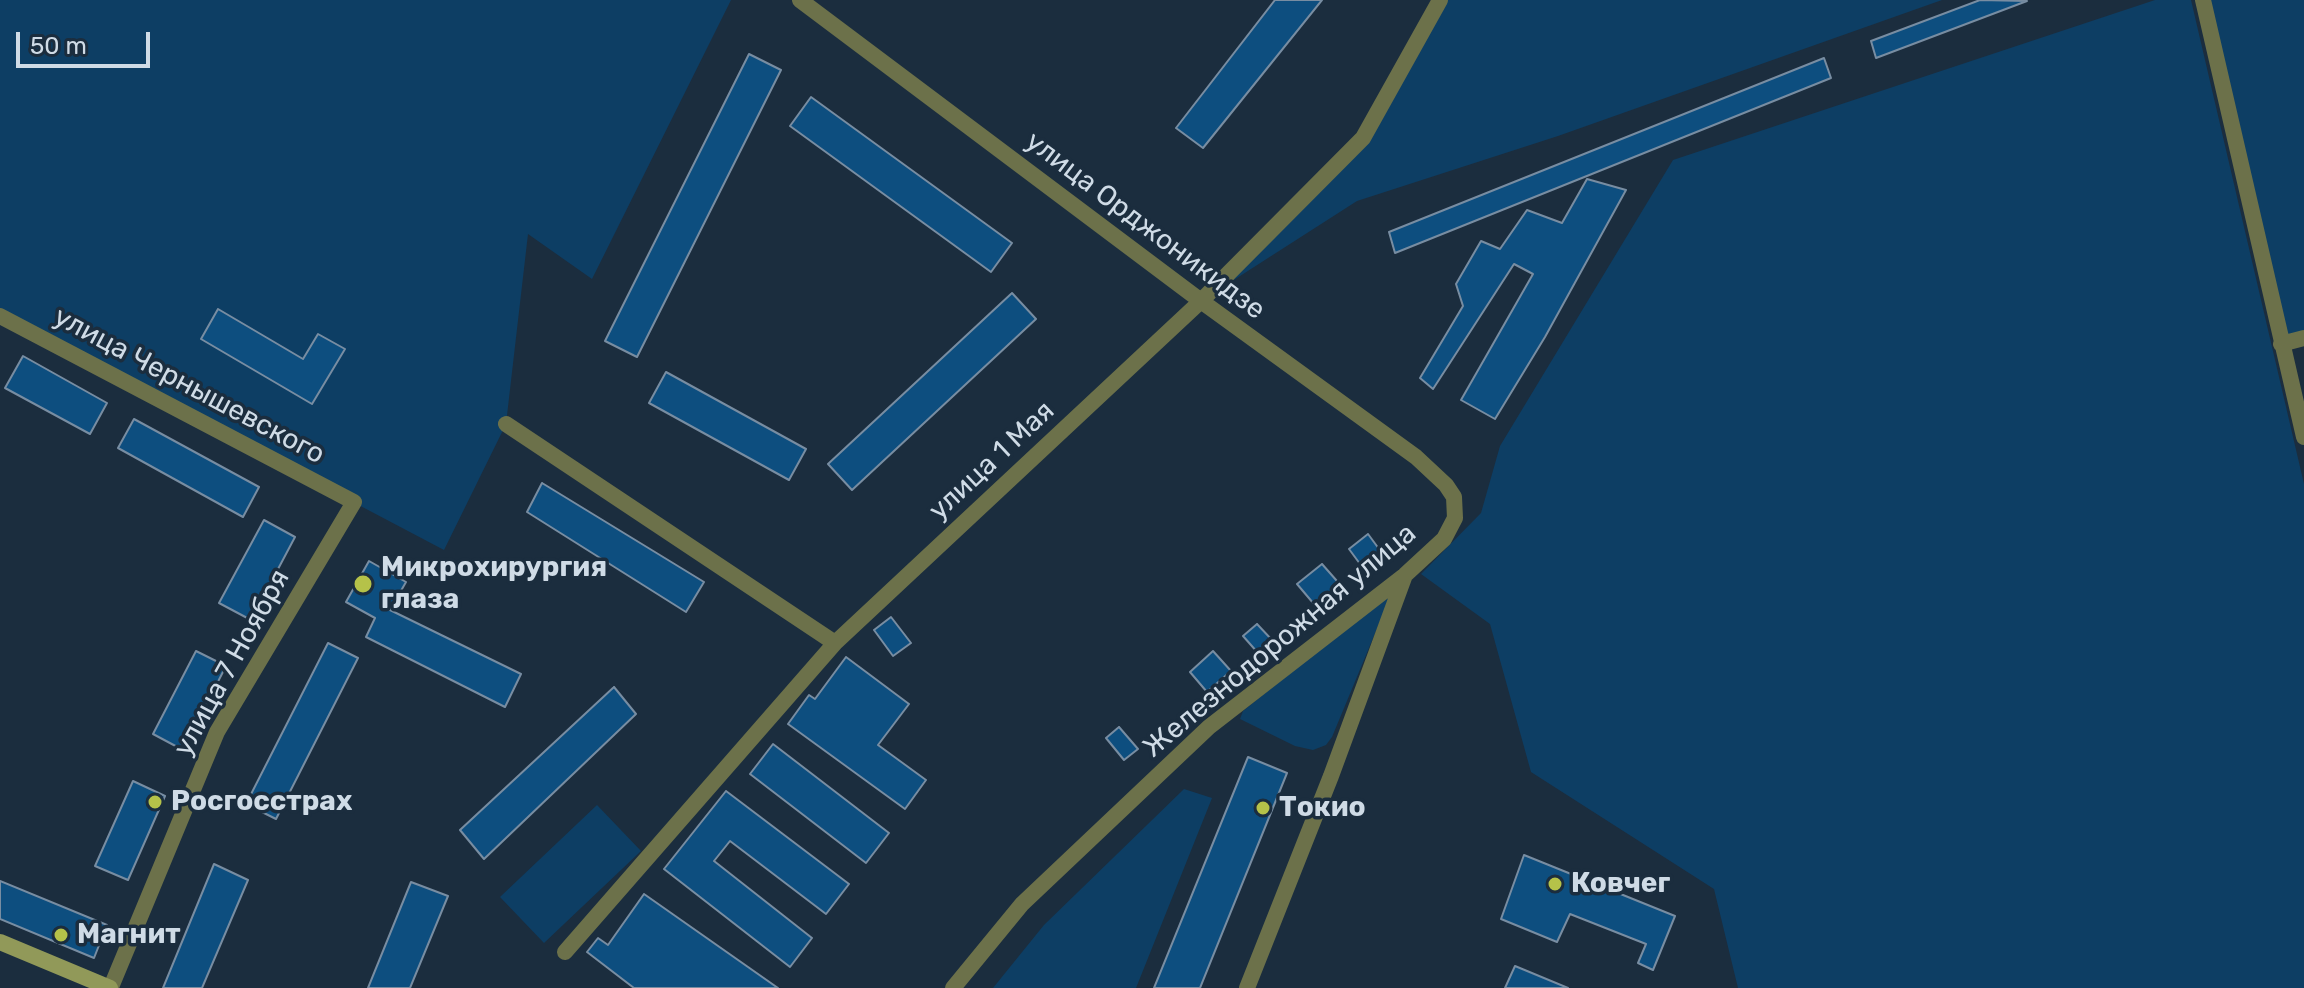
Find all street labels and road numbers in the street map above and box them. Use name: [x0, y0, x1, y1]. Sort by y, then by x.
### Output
street label: улица Орджоникидзе: [1019, 125, 1271, 327]
street label: улица Чернышевского: [48, 300, 330, 472]
street label: улица 1 Мая: [922, 394, 1062, 528]
street label: Железнодорожная улица: [1137, 517, 1423, 765]
street label: улица 7 Ноября: [167, 564, 297, 762]

